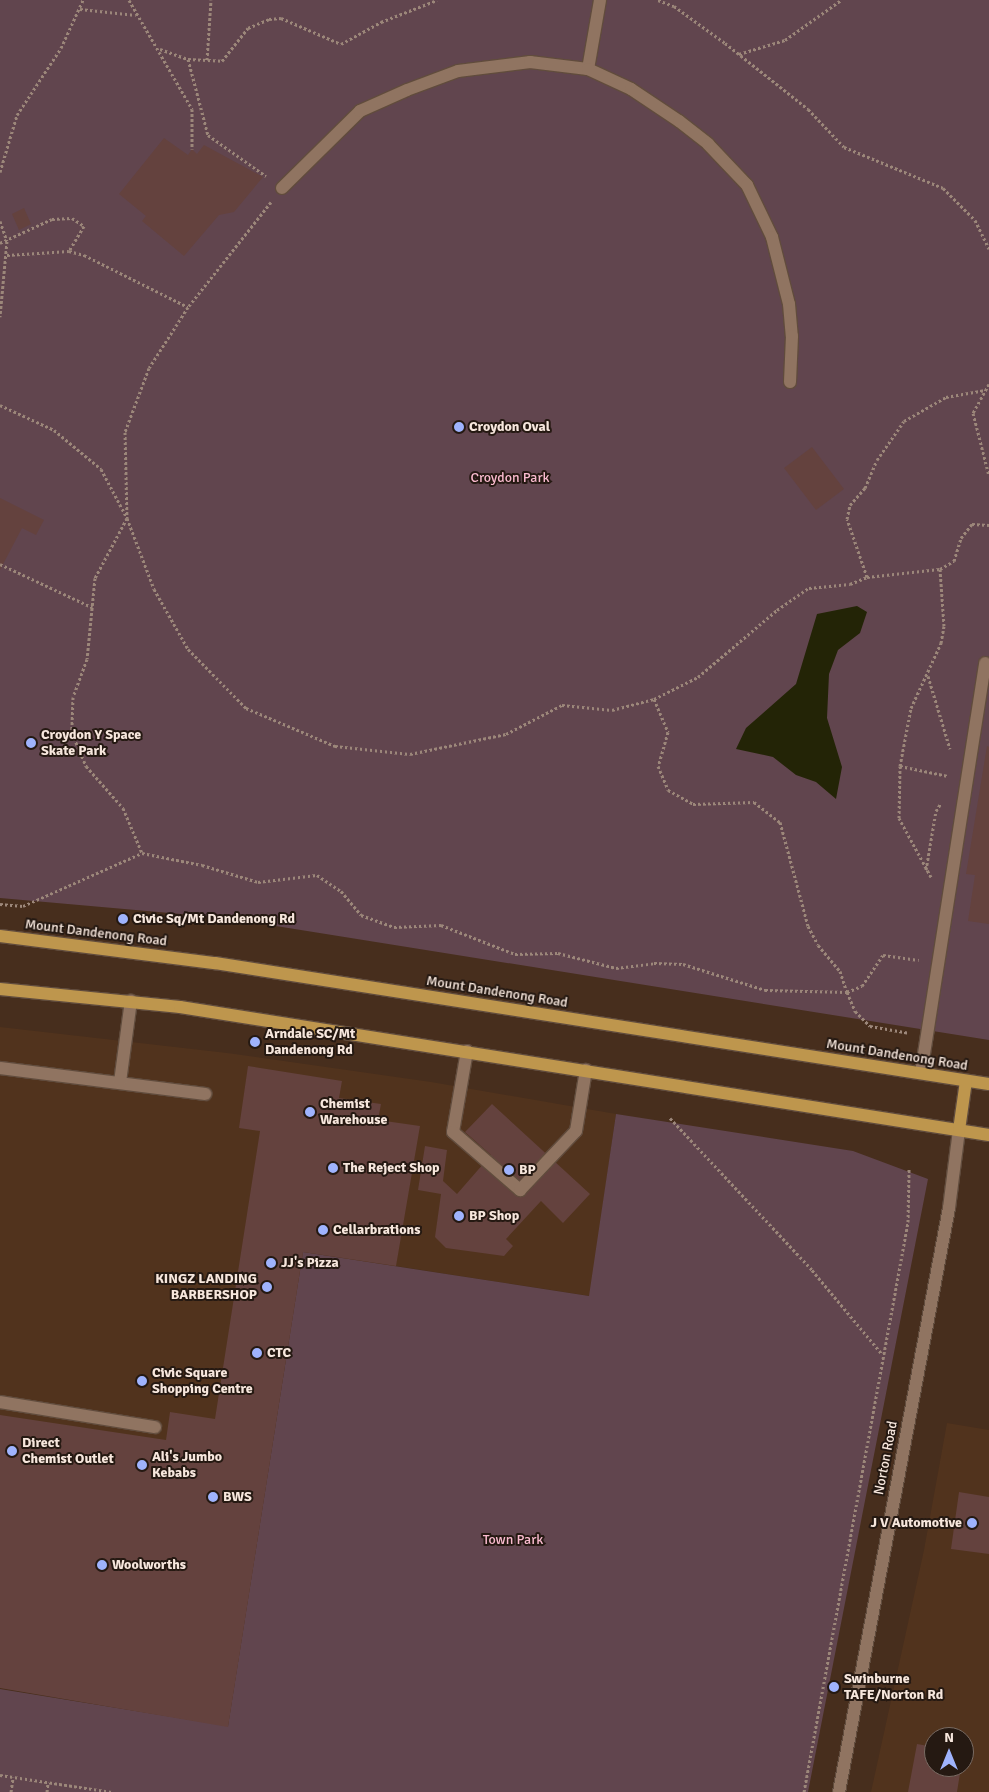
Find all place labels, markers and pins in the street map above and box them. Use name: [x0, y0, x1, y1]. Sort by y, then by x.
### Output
place label: Croydon Oval: [469, 419, 550, 435]
marker: Croydon Oval: [453, 421, 465, 433]
place label: Croydon Y Space Skate Park: [41, 727, 141, 760]
marker: Croydon Y Space Skate Park: [25, 737, 37, 749]
place label: Civic Sq/Mt Dandenong Rd: [133, 911, 295, 927]
marker: Civic Sq/Mt Dandenong Rd: [117, 913, 129, 925]
place label: Arndale SC/Mt Dandenong Rd: [265, 1026, 355, 1058]
marker: Arndale SC/Mt Dandenong Rd: [249, 1036, 261, 1048]
place label: Chemist Warehouse: [320, 1096, 387, 1128]
marker: Chemist Warehouse: [304, 1106, 316, 1118]
place label: The Reject Shop: [343, 1160, 440, 1176]
marker: The Reject Shop: [327, 1162, 339, 1174]
place label: BP: [519, 1162, 536, 1178]
marker: BP: [503, 1164, 515, 1176]
place label: BP Shop: [469, 1208, 519, 1224]
marker: BP Shop: [453, 1210, 465, 1222]
place label: Cellarbrations: [333, 1222, 420, 1238]
marker: Cellarbrations: [317, 1224, 329, 1236]
place label: JJ's Pizza: [281, 1255, 339, 1271]
marker: JJ's Pizza: [265, 1257, 277, 1269]
place label: KINGZ LANDING BARBERSHOP: [155, 1271, 257, 1304]
marker: KINGZ LANDING BARBERSHOP: [261, 1281, 273, 1293]
place label: CTC: [267, 1345, 291, 1361]
marker: CTC: [251, 1347, 263, 1359]
place label: Civic Square Shopping Centre: [152, 1365, 253, 1398]
marker: Civic Square Shopping Centre: [136, 1375, 148, 1387]
place label: Direct Chemist Outlet: [22, 1435, 114, 1468]
marker: Direct Chemist Outlet: [6, 1445, 18, 1457]
place label: Ali's Jumbo Kebabs: [152, 1449, 222, 1481]
marker: Ali's Jumbo Kebabs: [136, 1459, 148, 1471]
place label: BWS: [223, 1489, 252, 1505]
marker: BWS: [207, 1491, 219, 1503]
place label: J V Automotive: [870, 1515, 962, 1531]
marker: J V Automotive: [966, 1517, 978, 1529]
place label: Woolworths: [112, 1557, 186, 1573]
marker: Woolworths: [96, 1559, 108, 1571]
place label: Swinburne TAFE/Norton Rd: [844, 1671, 943, 1704]
marker: Swinburne TAFE/Norton Rd: [828, 1681, 840, 1693]

